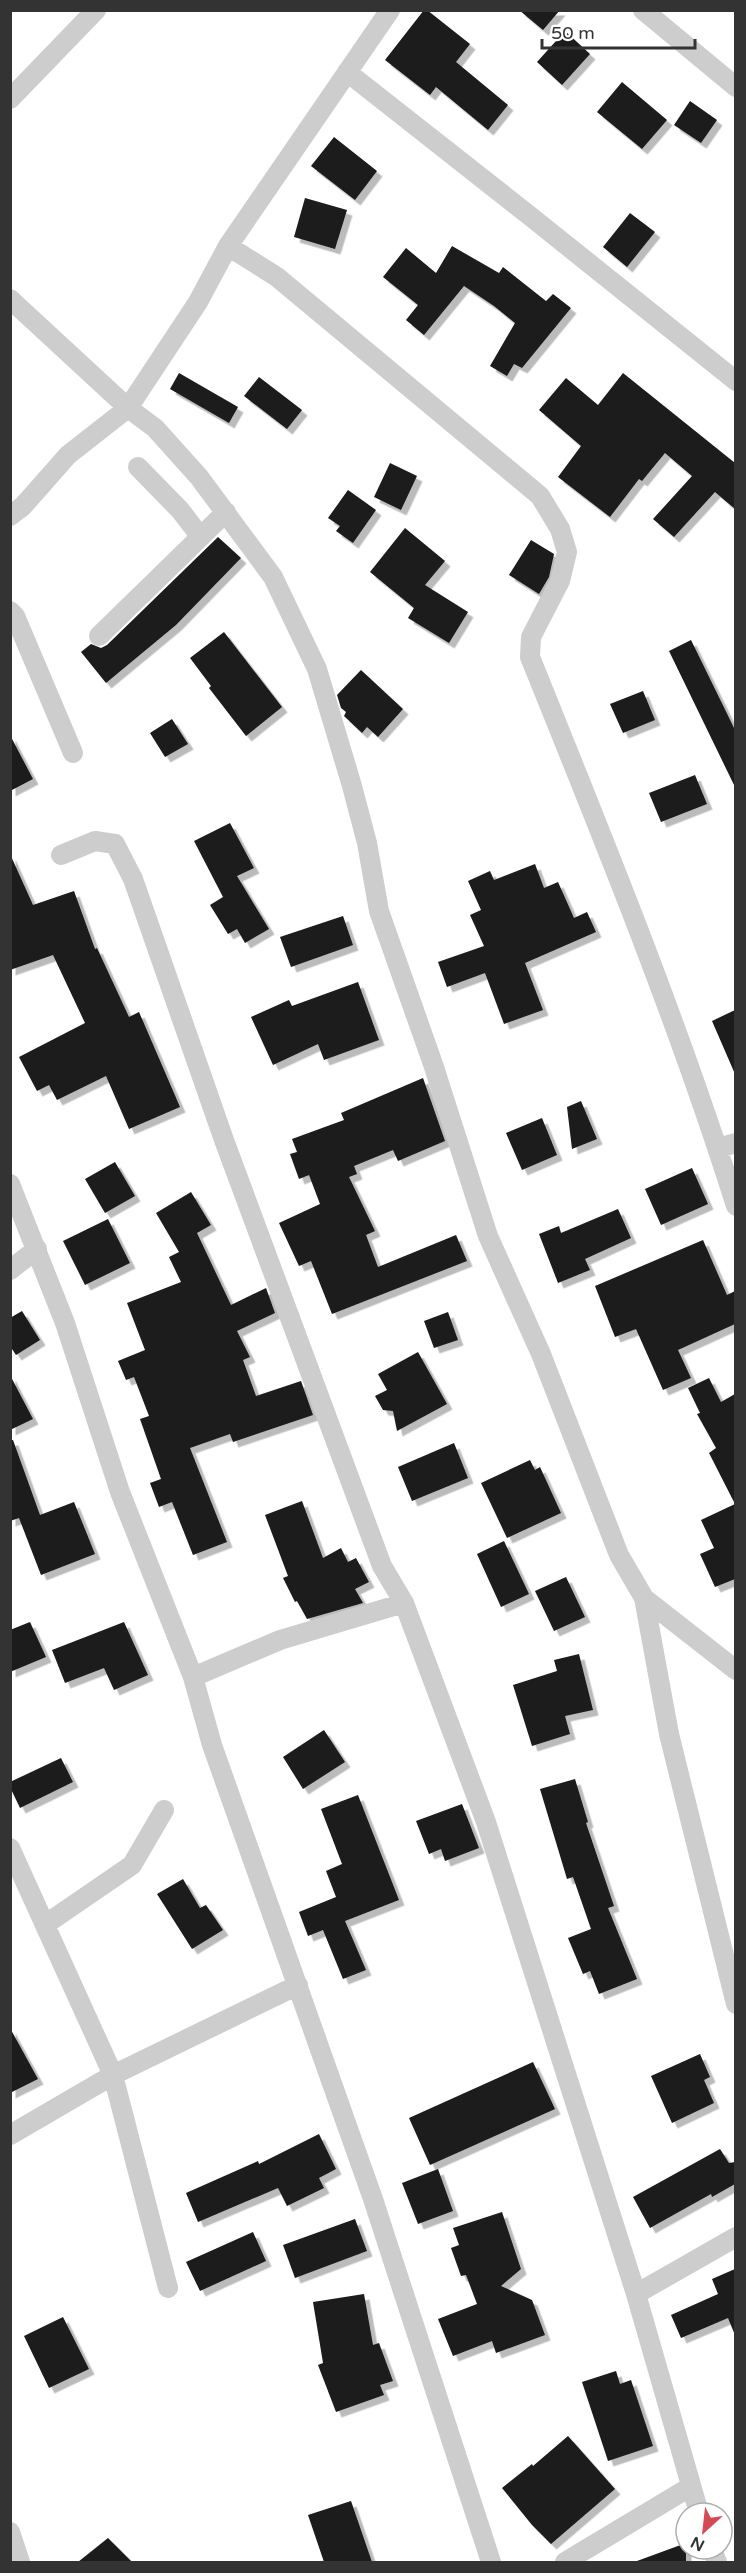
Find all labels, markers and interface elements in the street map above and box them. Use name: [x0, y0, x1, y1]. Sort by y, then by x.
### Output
scale bar: [542, 12, 695, 50]
text: 50 m: [551, 22, 595, 44]
north arrow: [674, 2501, 734, 2561]
text: N: [687, 2532, 708, 2555]

